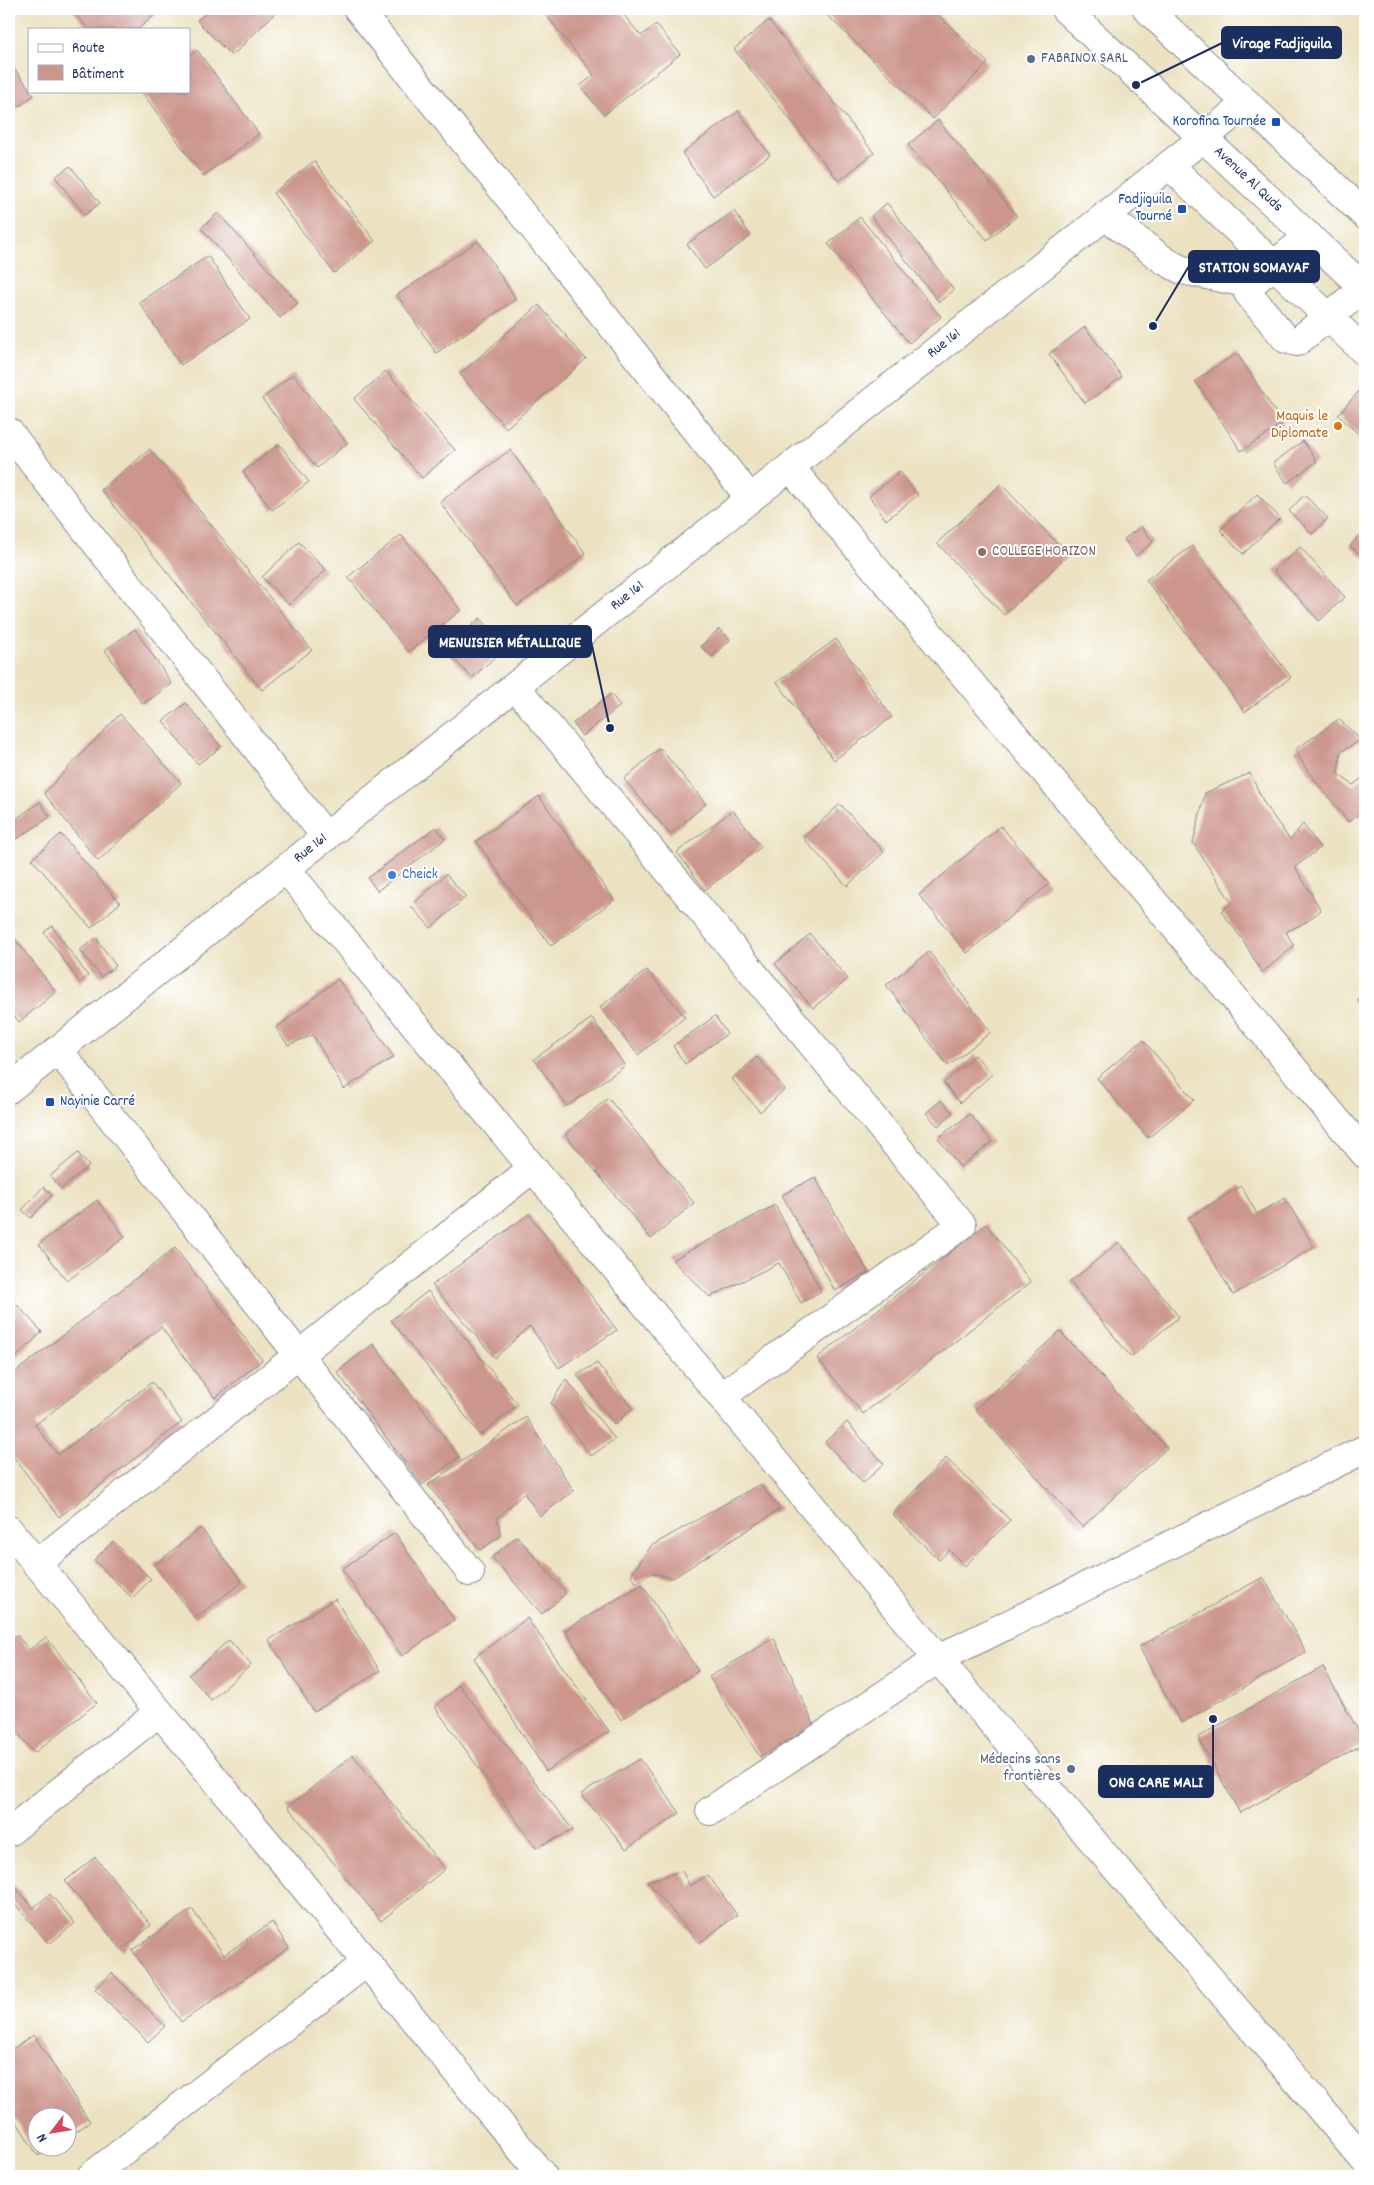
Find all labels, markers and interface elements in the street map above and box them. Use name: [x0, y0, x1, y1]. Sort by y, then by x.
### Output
callout: Virage Fadjiguila: [1222, 27, 1341, 58]
legend: [28, 28, 190, 92]
text: Virage Fadjiguila: [1232, 33, 1333, 56]
text: Route: [72, 38, 105, 60]
place label: FABRINOX SARL: [1041, 48, 1128, 70]
marker: FABRINOX SARL: [1025, 53, 1037, 65]
text: Bâtiment: [72, 64, 125, 86]
place label: Korofina Tournée: [1172, 111, 1266, 133]
marker: Korofina Tournée: [1270, 116, 1282, 128]
street label: Avenue Al Quds: [1208, 141, 1288, 218]
place label: Fadjiguila Tourné: [1118, 189, 1173, 228]
marker: Fadjiguila Tourné: [1176, 203, 1188, 215]
callout: STATION SOMAYAF: [1189, 251, 1319, 282]
text: STATION SOMAYAF: [1199, 257, 1310, 280]
street label: Rue 161: [923, 324, 966, 364]
place label: Maquis le Diplomate: [1271, 406, 1328, 445]
marker: Maquis le Diplomate: [1332, 420, 1344, 432]
place label: COLLEGE HORIZON: [992, 541, 1096, 563]
marker: COLLEGE HORIZON: [976, 546, 988, 558]
street label: Rue 161: [606, 576, 649, 617]
callout: MENUISIER MÉTALLIQUE: [429, 626, 591, 657]
text: MENUISIER MÉTALLIQUE: [439, 632, 582, 655]
street label: Rue 161: [289, 828, 333, 869]
place label: Cheick: [402, 864, 438, 886]
marker: Cheick: [386, 869, 398, 881]
place label: Nayinie Carré: [60, 1091, 135, 1113]
marker: Nayinie Carré: [44, 1096, 56, 1108]
place label: Médecins sans frontières: [980, 1749, 1061, 1788]
marker: Médecins sans frontières: [1065, 1763, 1077, 1775]
callout: ONG CARE MALI: [1099, 1766, 1213, 1797]
text: ONG CARE MALI: [1109, 1772, 1204, 1795]
north arrow: [28, 2108, 78, 2158]
text: N: [32, 2129, 53, 2146]

